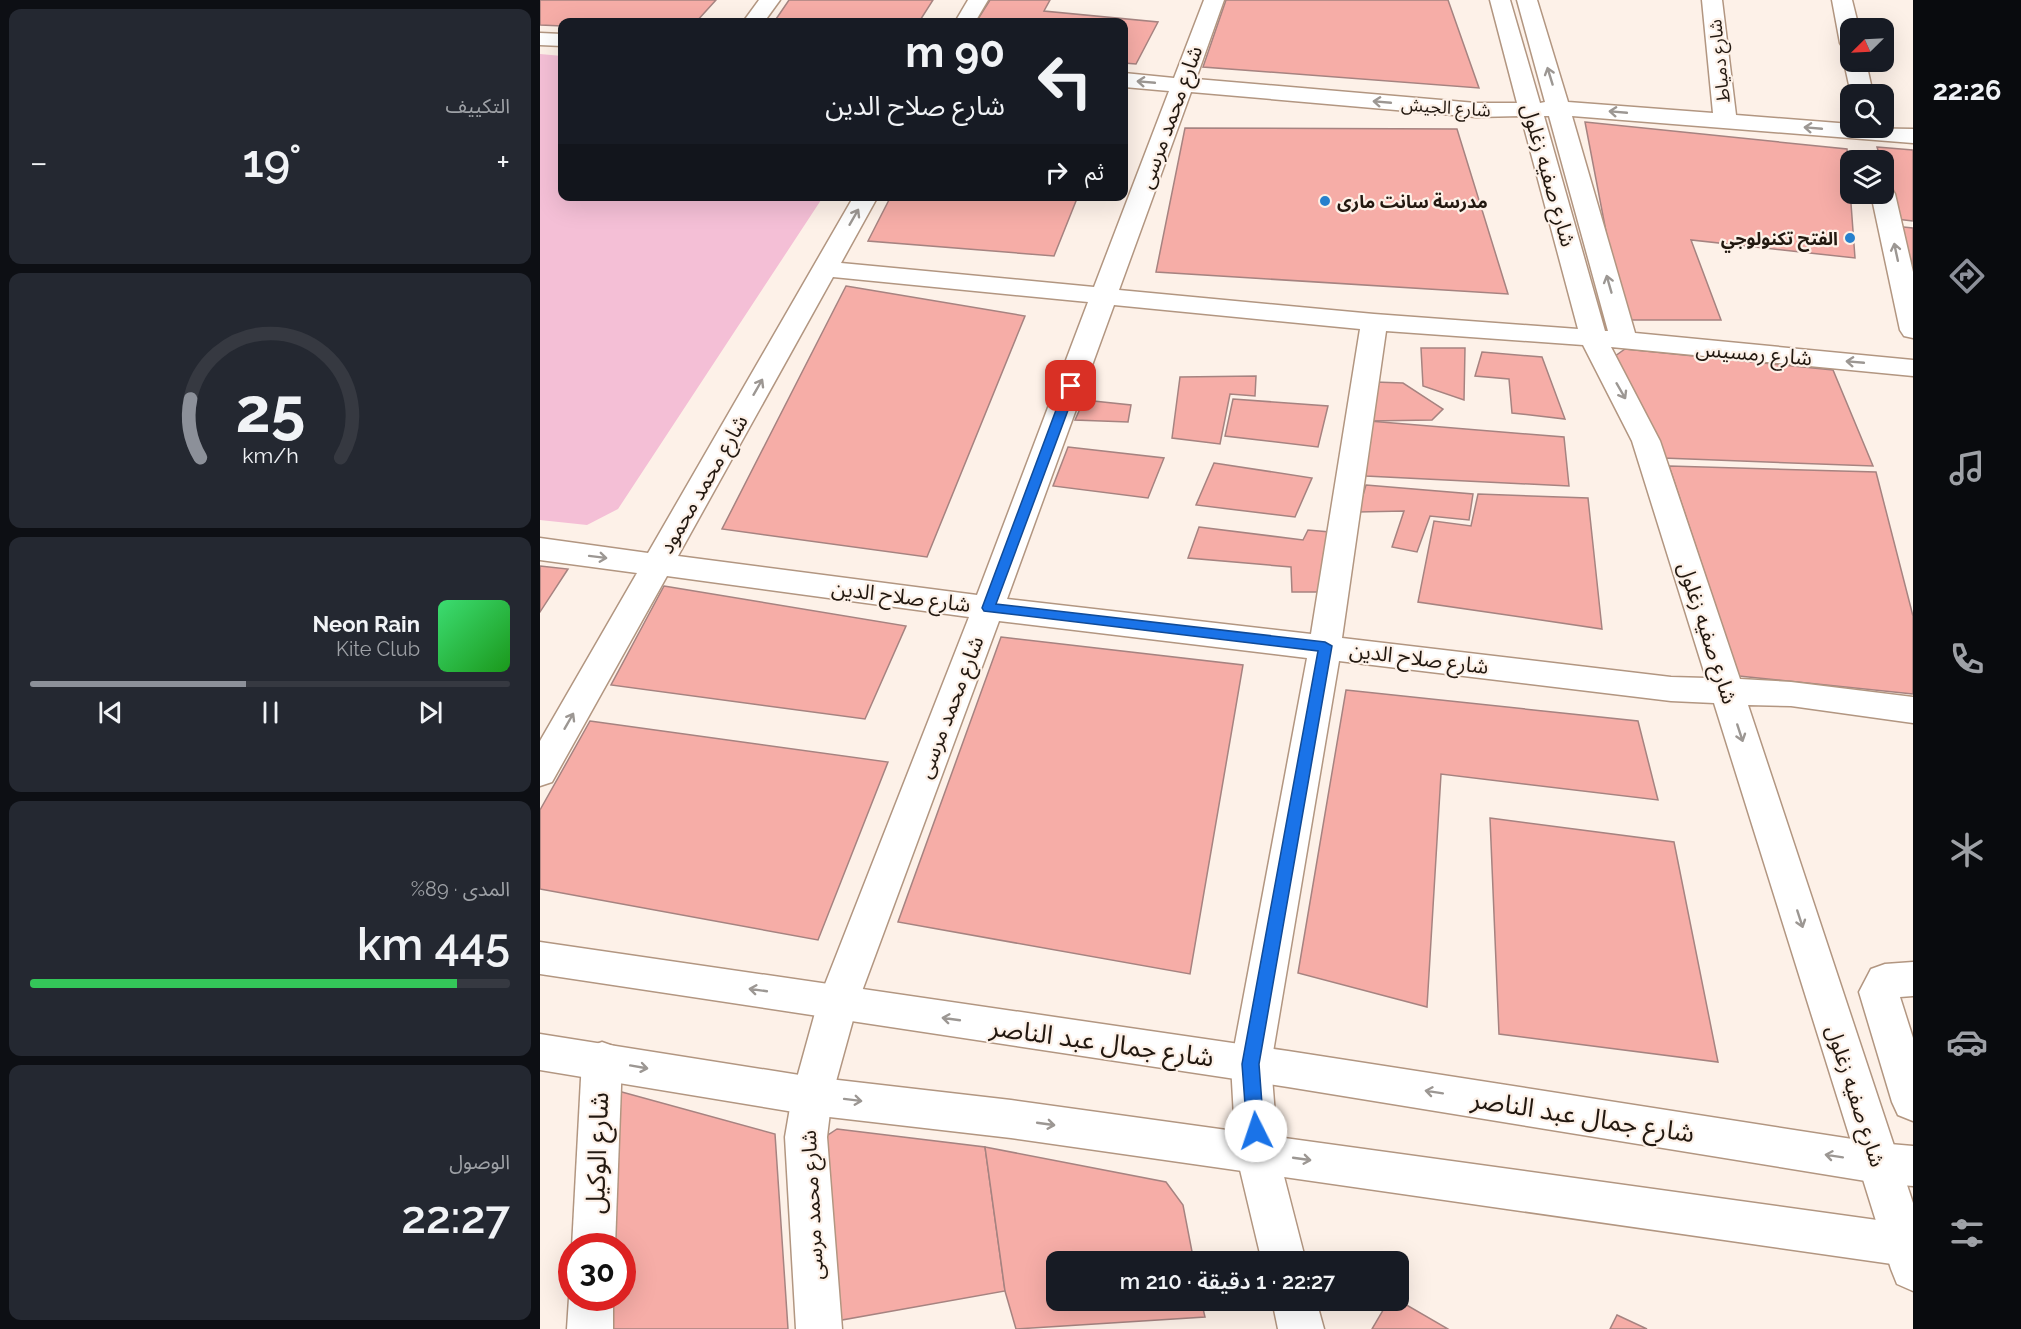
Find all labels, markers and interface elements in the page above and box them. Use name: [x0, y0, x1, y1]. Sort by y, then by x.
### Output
street label: شارع دمياط: [1704, 18, 1738, 104]
north arrow: [1840, 18, 1894, 72]
map controls: [1840, 18, 1894, 204]
text: 90 m: [905, 28, 1005, 77]
icon: left: [1026, 42, 1104, 120]
street label: شارع محمد مرسى: [1133, 42, 1210, 193]
one-way arrow: [1544, 67, 1555, 86]
text: 22:26: [1933, 75, 2001, 106]
one-way arrow: [1136, 76, 1156, 87]
button: search: [1840, 84, 1894, 138]
text: شارع صلاح الدين: [825, 90, 1005, 121]
street label: شارع الجيش: [1400, 93, 1491, 125]
text: التكييف: [446, 94, 510, 118]
one-way arrow: [1373, 96, 1392, 107]
street label: شارع صفيه زغلول: [1514, 101, 1581, 250]
one-way arrow: [1609, 106, 1629, 117]
one-way arrow: [1803, 122, 1823, 133]
text: 19°: [243, 135, 301, 188]
text: −: [30, 143, 48, 182]
text: +: [496, 143, 510, 182]
button: layers: [1840, 150, 1894, 204]
icon: right: [1040, 156, 1073, 189]
text: ثم: [1085, 159, 1104, 185]
place label: مدرسة سانت مارى: [1337, 191, 1488, 213]
marker: مدرسة سانت مارى: [1318, 194, 1332, 208]
one-way arrow: [849, 209, 861, 226]
place label: الفتح تكنولوجي: [1721, 228, 1838, 253]
marker: الفتح تكنولوجي: [1843, 231, 1857, 245]
one-way arrow: [1890, 243, 1901, 263]
icon: directions: [1946, 255, 1988, 297]
one-way arrow: [1602, 275, 1614, 294]
street label: شارع رمسيس: [1695, 335, 1813, 374]
one-way arrow: [1845, 356, 1865, 367]
pin: [1045, 360, 1096, 411]
icon: arrive: [1054, 369, 1087, 402]
text: 25: [235, 373, 305, 447]
one-way arrow: [752, 379, 764, 396]
one-way arrow: [1616, 382, 1628, 399]
street label: شارع محمد محمود: [653, 410, 755, 559]
text: km/h: [242, 443, 298, 468]
icon: music: [1946, 447, 1988, 489]
one-way arrow: [588, 551, 607, 562]
street label: شارع صفيه زغلول: [1670, 559, 1743, 708]
street label: شارع صلاح الدين: [830, 575, 972, 620]
text: Neon Rain: [312, 611, 420, 637]
street label: شارع محمد مرسى: [911, 633, 991, 783]
text: Kite Club: [336, 637, 420, 661]
street label: شارع صلاح الدين: [1348, 637, 1490, 682]
icon: phone: [1946, 638, 1988, 680]
icon: previous: [94, 696, 127, 729]
icon: pause: [254, 696, 287, 729]
icon: next: [414, 696, 447, 729]
one-way arrow: [563, 713, 575, 730]
one-way arrow: [1735, 723, 1746, 742]
icon: climate: [1946, 829, 1988, 871]
text: المدى · 89%: [411, 877, 510, 901]
one-way arrow: [1795, 909, 1806, 928]
text: 445 km: [357, 918, 510, 971]
one-way arrow: [749, 985, 768, 996]
street label: شارع جمال عبد الناصر: [987, 1011, 1216, 1077]
one-way arrow: [941, 1014, 961, 1025]
icon: car: [1946, 1021, 1988, 1063]
street label: شارع صفيه زغلول: [1818, 1022, 1891, 1171]
one-way arrow: [629, 1061, 649, 1072]
street label: شارع جمال عبد الناصر: [1468, 1083, 1697, 1152]
one-way arrow: [1425, 1087, 1445, 1098]
street label: شارع الوكيل: [580, 1092, 618, 1215]
one-way arrow: [842, 1095, 862, 1106]
position arrow: [1224, 1099, 1288, 1163]
one-way arrow: [1036, 1118, 1056, 1129]
street label: شارع محمد مرسى: [796, 1129, 831, 1281]
text: الوصول: [449, 1150, 510, 1174]
one-way arrow: [1825, 1151, 1845, 1162]
one-way arrow: [1291, 1154, 1311, 1165]
text: 22:27: [401, 1191, 510, 1244]
icon: filters: [1946, 1212, 1988, 1254]
speed limit sign: 30: [558, 1233, 636, 1311]
text: 22:27 · 1 دقيقة · 210 m: [1120, 1268, 1335, 1294]

